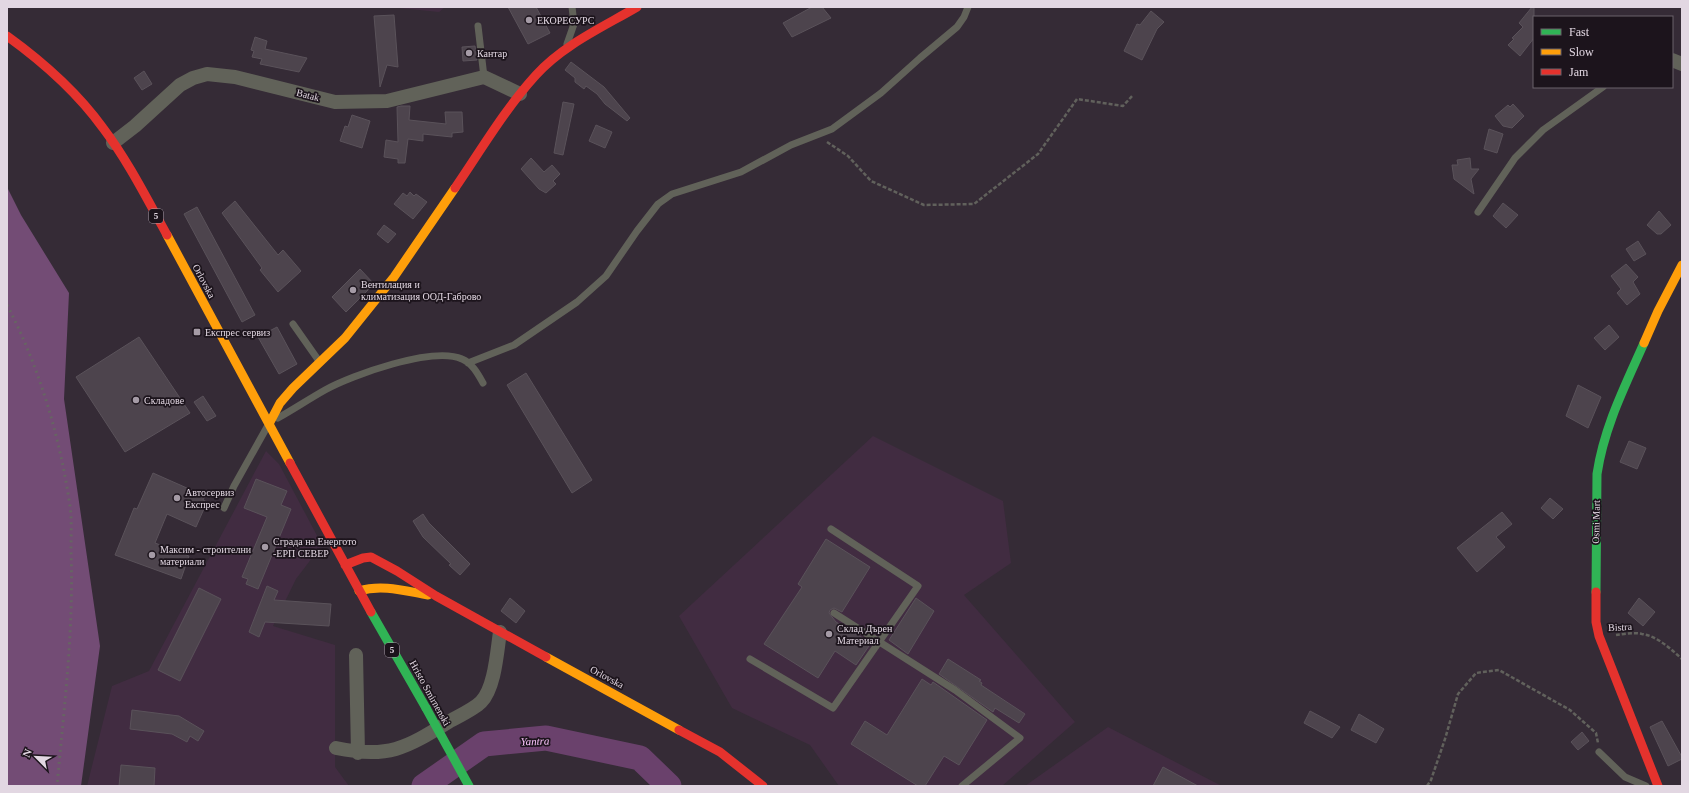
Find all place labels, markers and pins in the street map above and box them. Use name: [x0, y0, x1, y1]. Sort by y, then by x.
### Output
marker: ЕКОРЕСУРС: [524, 15, 534, 25]
place label: ЕКОРЕСУРС: [537, 15, 595, 26]
marker: Кантар: [464, 48, 474, 58]
place label: Кантар: [477, 48, 507, 59]
place label: Вентилация и климатизация ООД-Габрово: [361, 279, 481, 302]
marker: Вентилация и климатизация ООД-Габрово: [348, 285, 358, 295]
marker: Експрес сервиз: [192, 327, 202, 337]
place label: Експрес сервиз: [205, 327, 270, 338]
marker: Складове: [131, 395, 141, 405]
place label: Складове: [144, 395, 185, 406]
place label: Автосервиз Експрес: [185, 487, 234, 510]
marker: Автосервиз Експрес: [172, 493, 182, 503]
place label: Сграда на Енергото -ЕРП СЕВЕР: [273, 536, 356, 559]
marker: Сграда на Енергото -ЕРП СЕВЕР: [260, 542, 270, 552]
place label: Максим - строителни материали: [160, 544, 252, 567]
marker: Максим - строителни материали: [147, 550, 157, 560]
place label: Склад Дърен Материал: [837, 623, 893, 646]
marker: Склад Дърен Материал: [824, 629, 834, 639]

